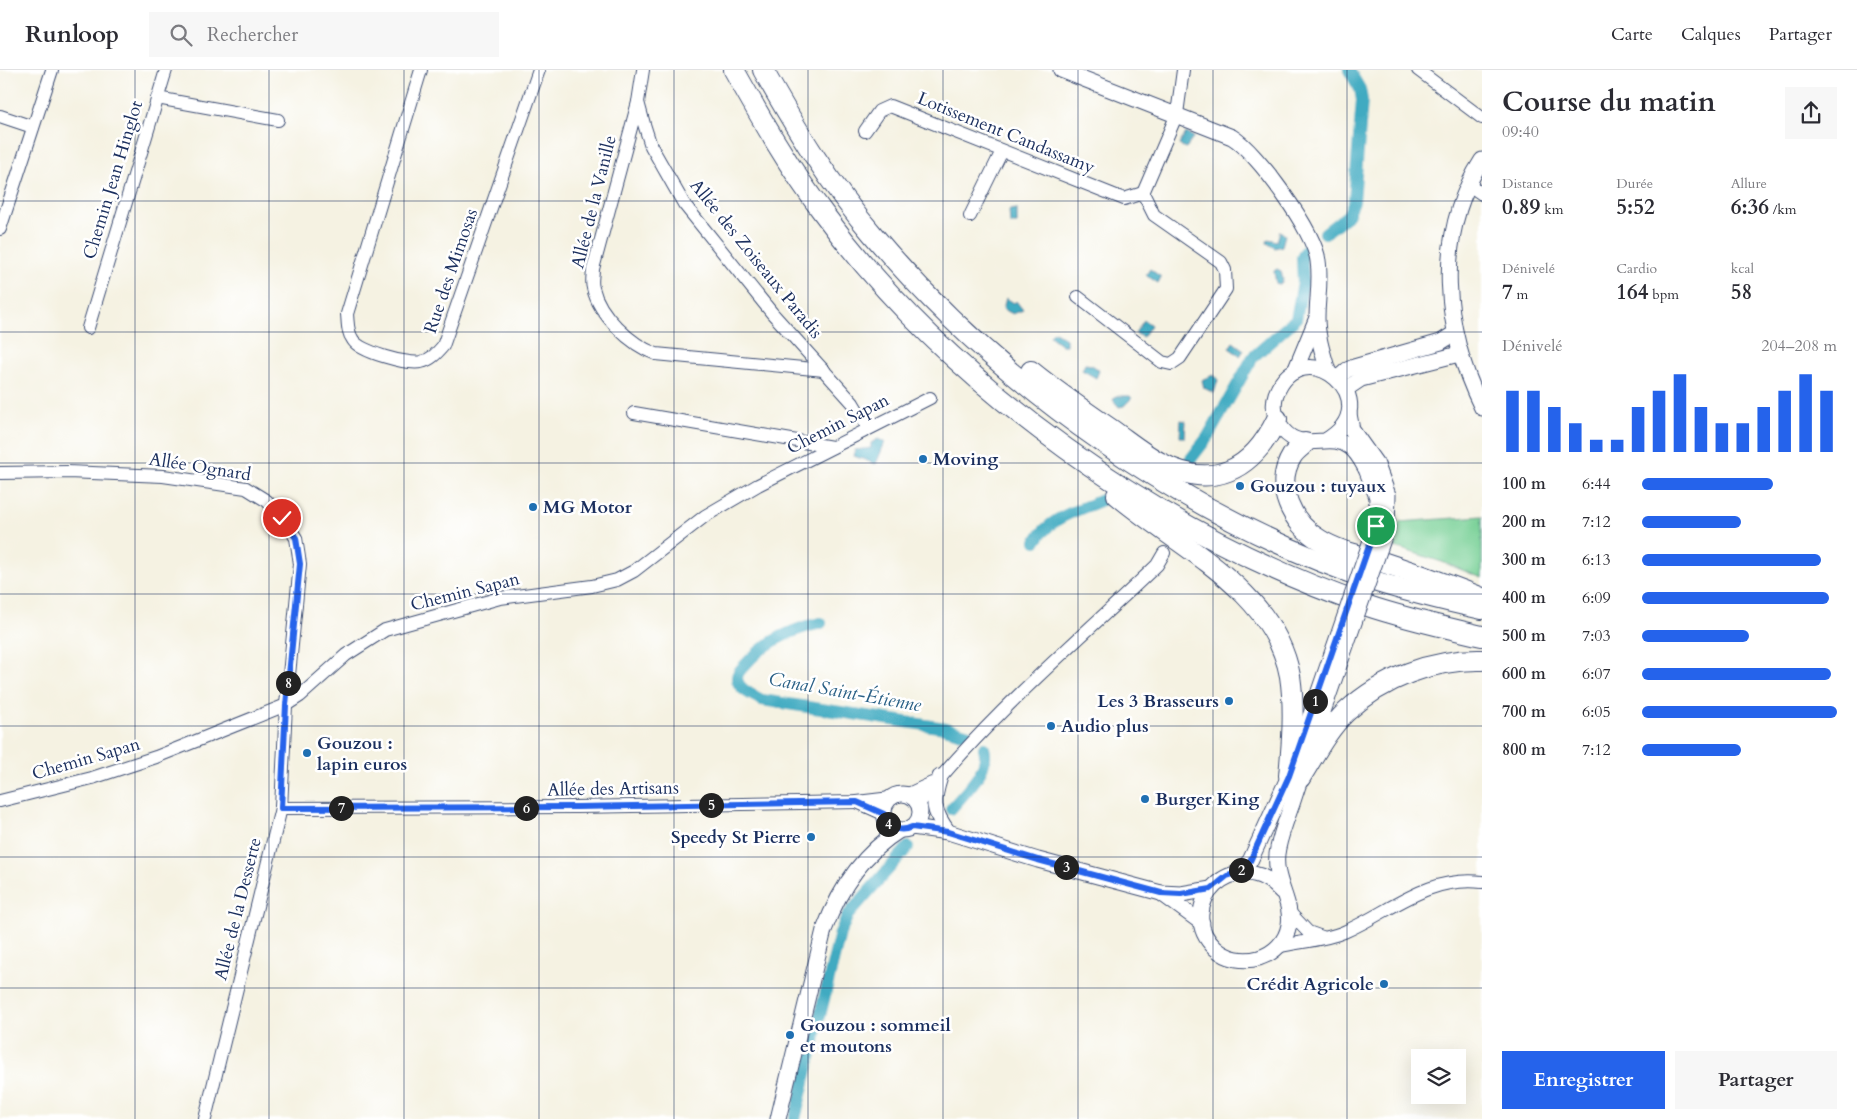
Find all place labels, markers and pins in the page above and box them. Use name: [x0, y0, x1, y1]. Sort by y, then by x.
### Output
place label: Moving: [933, 447, 999, 472]
marker: Moving: [917, 453, 929, 465]
place label: Gouzou : tuyaux: [1250, 474, 1387, 499]
marker: Gouzou : tuyaux: [1234, 480, 1246, 492]
place label: MG Motor: [543, 495, 633, 520]
pin: [261, 497, 303, 539]
marker: MG Motor: [527, 501, 539, 513]
pin: [1355, 505, 1397, 547]
pin: 8: [276, 670, 300, 696]
pin: 1: [1302, 688, 1328, 714]
place label: Les 3 Brasseurs: [1097, 689, 1219, 714]
marker: Les 3 Brasseurs: [1223, 695, 1235, 707]
place label: Audio plus: [1061, 714, 1149, 739]
marker: Audio plus: [1045, 720, 1057, 732]
place label: Gouzou : lapin euros: [317, 731, 407, 777]
marker: Gouzou : lapin euros: [301, 747, 313, 759]
place label: Burger King: [1155, 787, 1259, 812]
pin: 5: [698, 792, 724, 818]
marker: Burger King: [1139, 793, 1151, 805]
pin: 7: [328, 796, 354, 820]
pin: 6: [514, 796, 538, 820]
pin: 4: [876, 812, 900, 836]
place label: Speedy St Pierre: [671, 825, 801, 850]
marker: Speedy St Pierre: [805, 831, 817, 843]
pin: 3: [1054, 854, 1078, 880]
pin: 2: [1228, 858, 1254, 882]
place label: Crédit Agricole: [1247, 972, 1374, 997]
marker: Crédit Agricole: [1378, 978, 1390, 990]
place label: Gouzou : sommeil et moutons: [800, 1013, 951, 1059]
marker: Gouzou : sommeil et moutons: [784, 1029, 796, 1041]

